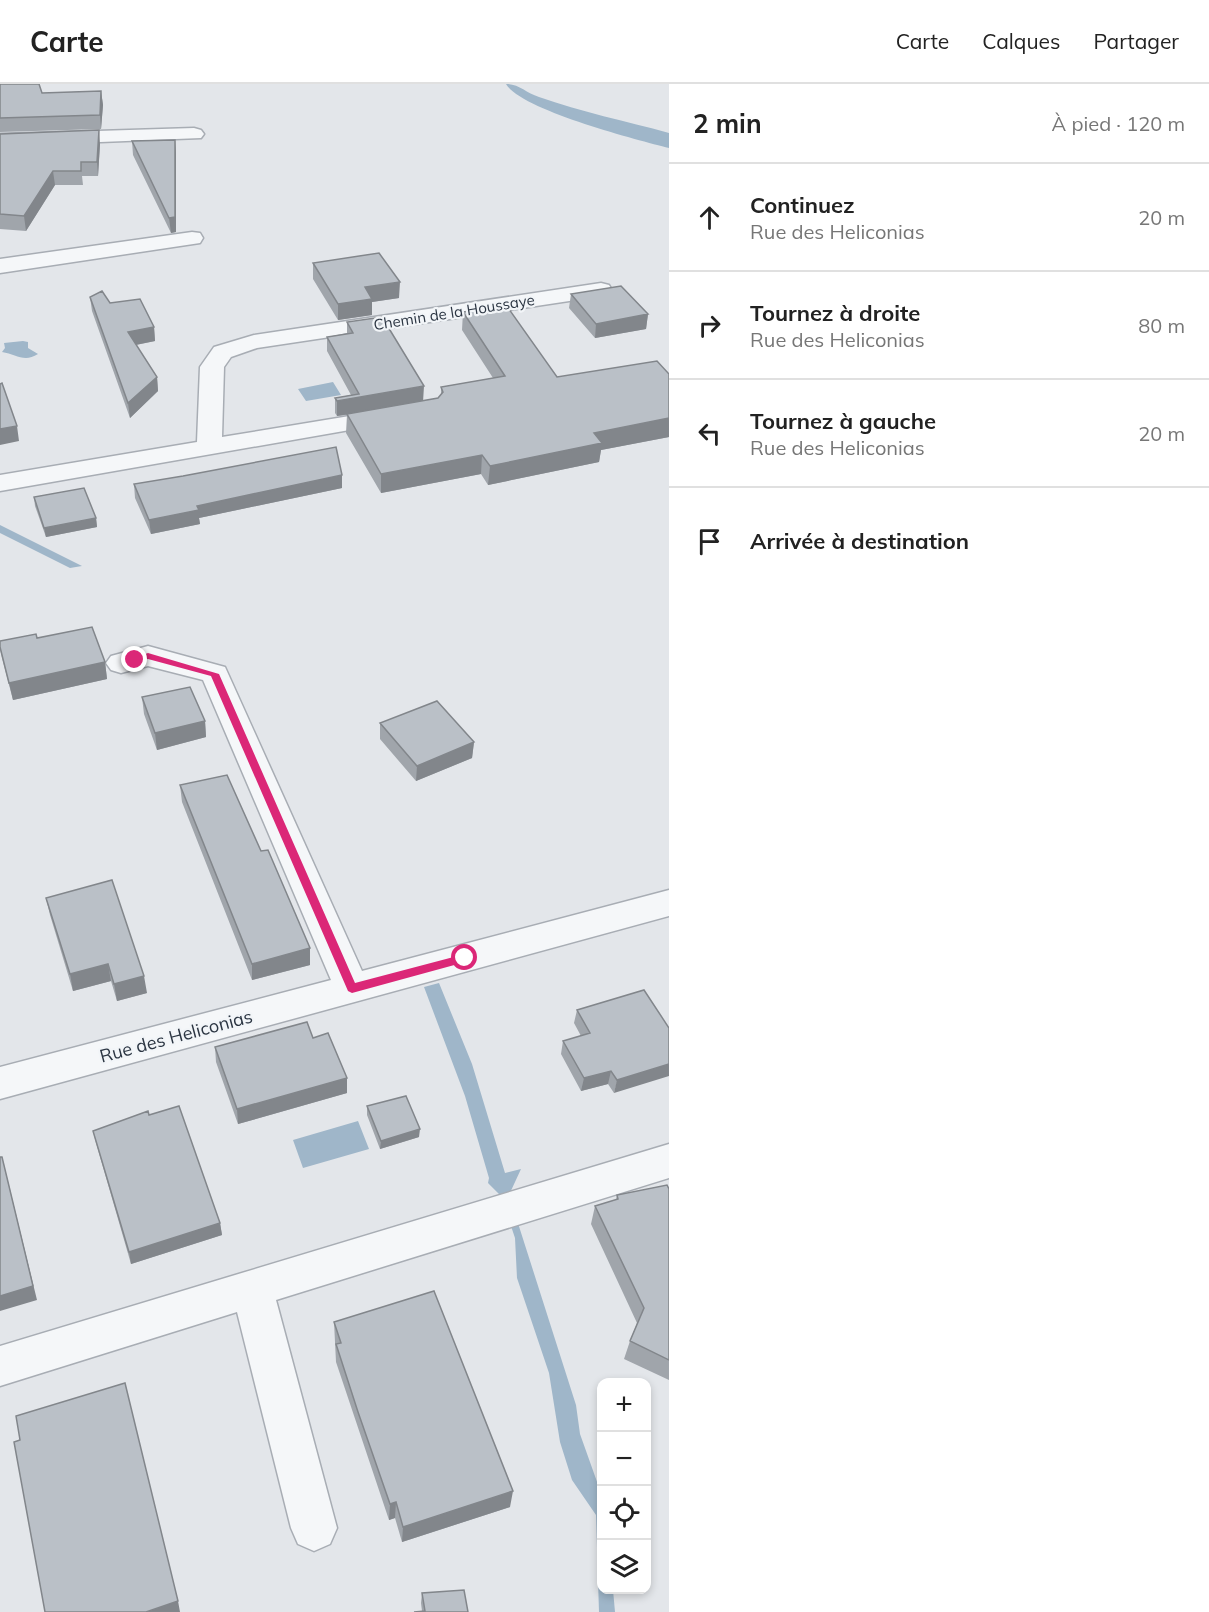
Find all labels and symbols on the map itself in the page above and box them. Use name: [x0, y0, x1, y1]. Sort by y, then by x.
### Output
street label: Chemin de la Houssaye: [372, 290, 536, 334]
route end: [121, 646, 147, 672]
route start: [451, 944, 477, 970]
street label: Rue des Heliconias: [97, 1005, 255, 1067]

